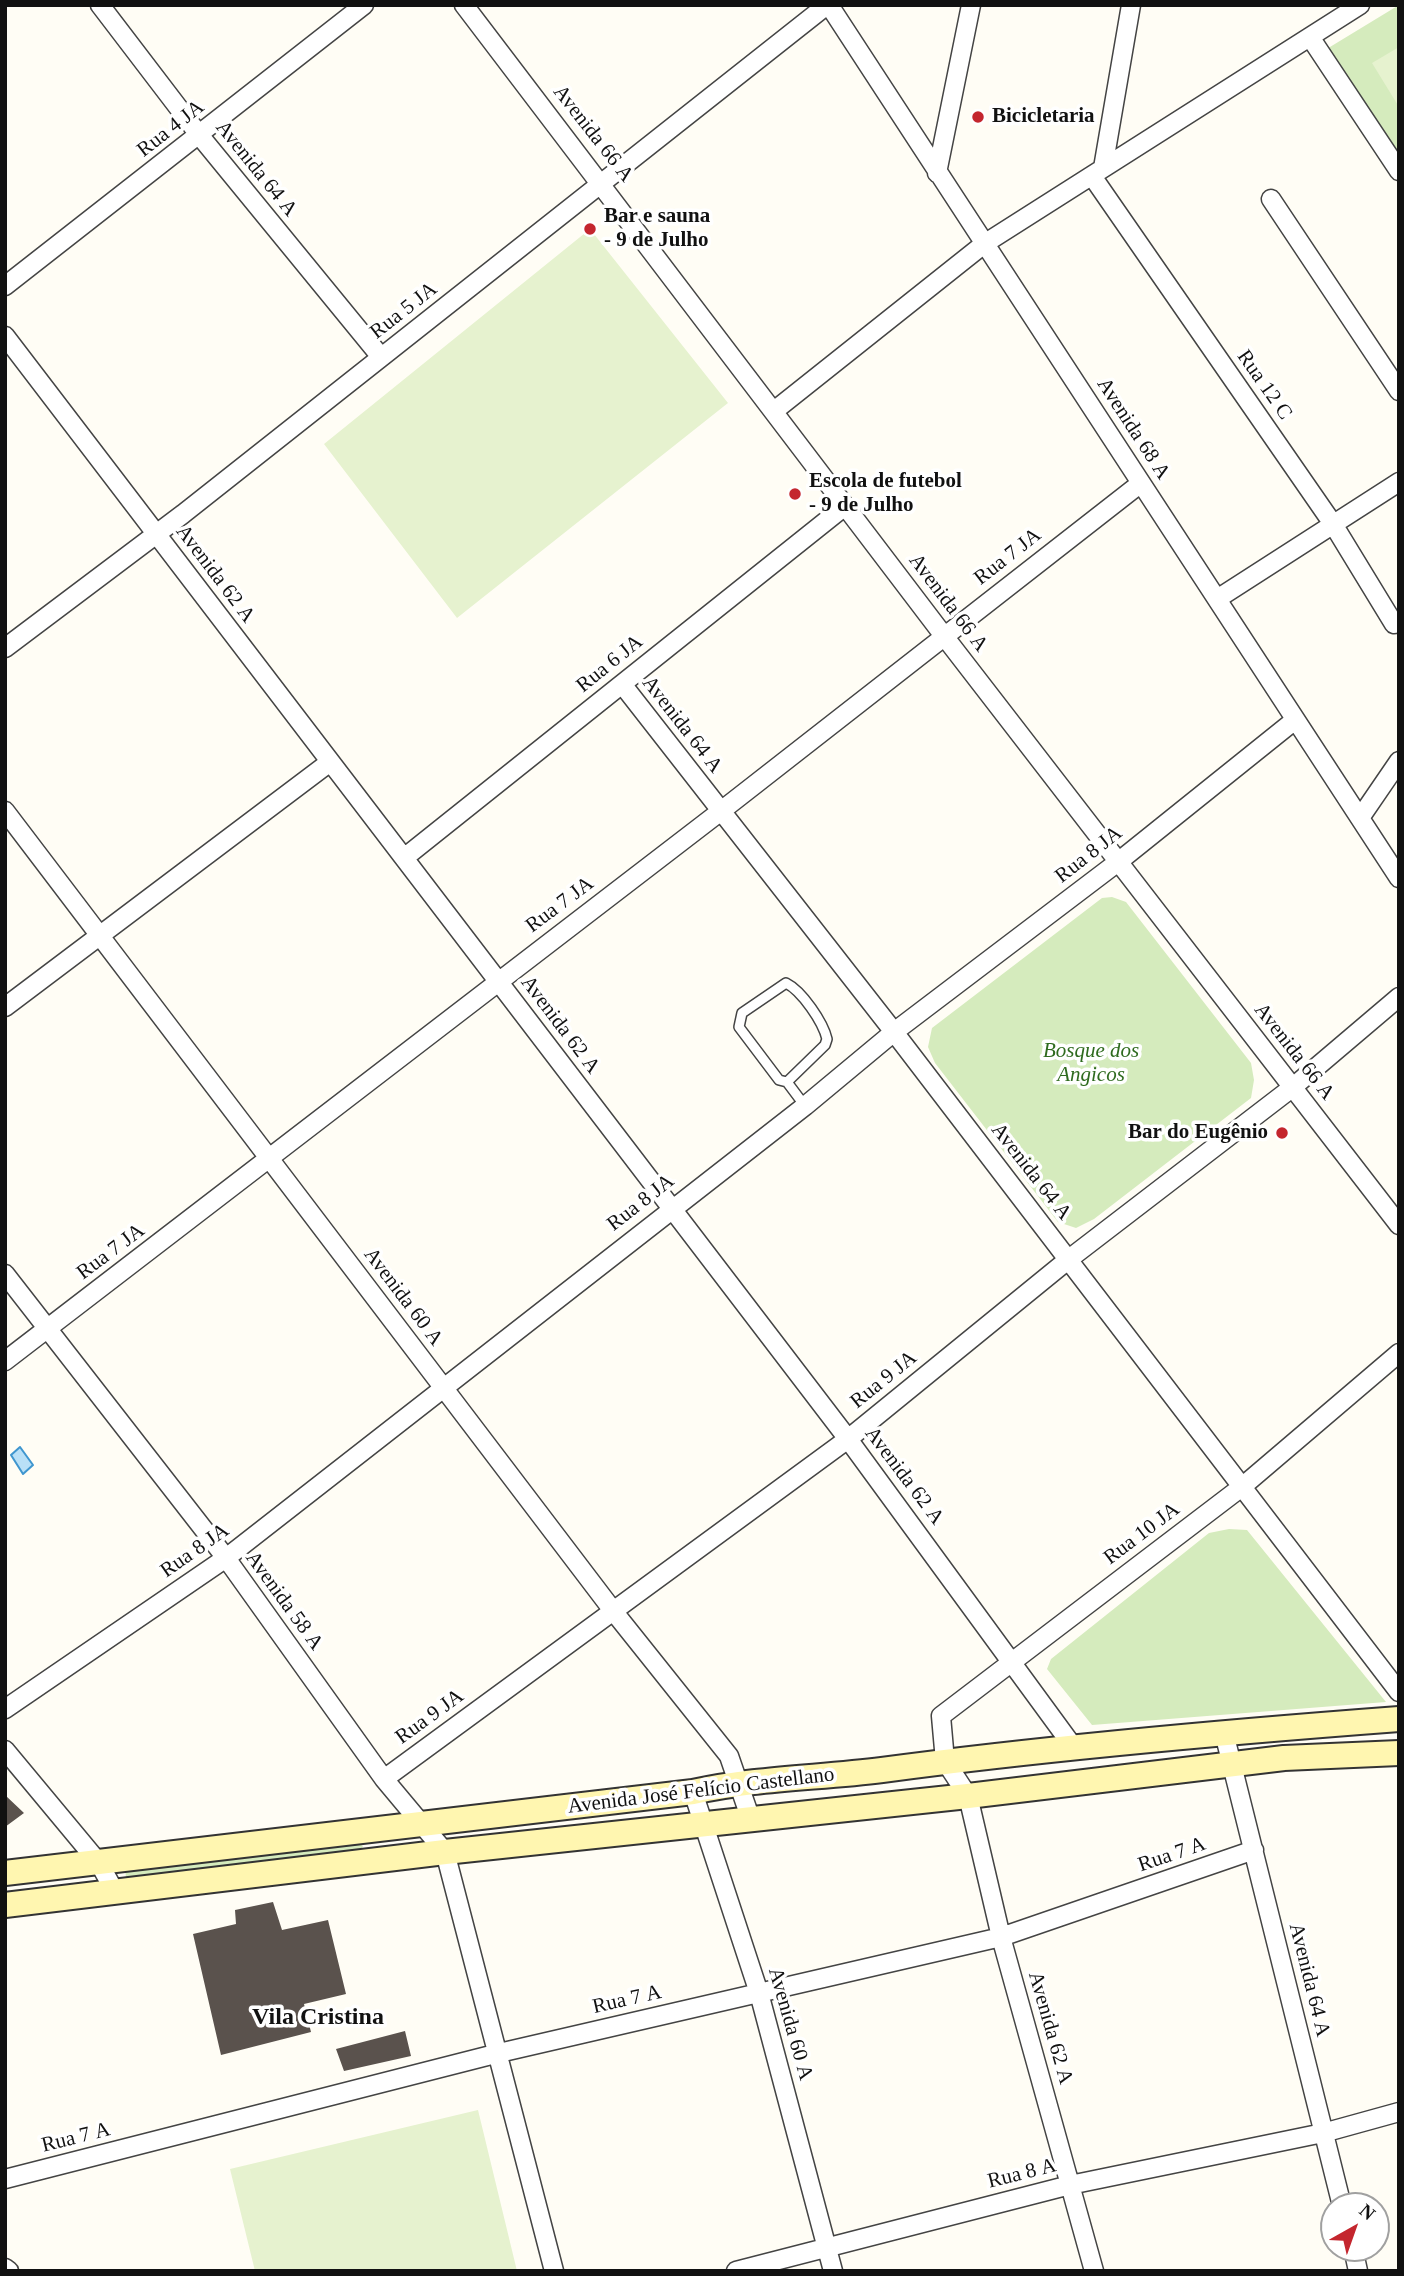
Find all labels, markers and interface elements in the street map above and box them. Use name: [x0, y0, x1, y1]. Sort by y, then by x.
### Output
street label: Avenida 66 A: [547, 80, 639, 188]
street label: Rua 4 JA: [132, 95, 210, 163]
place label: Bicicletaria: [992, 104, 1095, 130]
marker: Bicicletaria: [970, 109, 986, 125]
street label: Avenida 64 A: [210, 116, 302, 222]
place label: Bar e sauna - 9 de Julho: [604, 204, 710, 254]
marker: Bar e sauna - 9 de Julho: [582, 221, 598, 237]
street label: Rua 5 JA: [365, 277, 443, 345]
street label: Rua 12 C: [1231, 345, 1297, 425]
street label: Avenida 68 A: [1091, 373, 1175, 485]
place label: Escola de futebol - 9 de Julho: [809, 469, 962, 519]
marker: Escola de futebol - 9 de Julho: [787, 486, 803, 502]
street label: Avenida 62 A: [170, 520, 260, 628]
street label: Rua 7 JA: [969, 523, 1047, 591]
street label: Avenida 66 A: [903, 549, 993, 657]
street label: Rua 6 JA: [572, 630, 648, 698]
street label: Avenida 64 A: [636, 671, 728, 779]
street label: Rua 8 JA: [1050, 821, 1128, 889]
street label: Rua 7 JA: [521, 871, 599, 939]
street label: Avenida 62 A: [515, 971, 605, 1079]
street label: Avenida 66 A: [1248, 998, 1340, 1106]
park label: Bosque dos Angicos: [1043, 1038, 1139, 1088]
street label: Avenida 64 A: [985, 1118, 1077, 1226]
place label: Bar do Eugênio: [1128, 1120, 1268, 1146]
marker: Bar do Eugênio: [1274, 1125, 1290, 1141]
street label: Rua 8 JA: [602, 1169, 680, 1237]
street label: Rua 7 JA: [72, 1218, 150, 1286]
street label: Avenida 60 A: [358, 1243, 448, 1351]
street label: Rua 9 JA: [846, 1346, 922, 1414]
street label: Avenida 62 A: [859, 1422, 949, 1530]
street label: Rua 10 JA: [1099, 1497, 1185, 1571]
street label: Rua 8 JA: [156, 1518, 234, 1584]
street label: Avenida 58 A: [240, 1547, 328, 1655]
street label: Rua 9 JA: [391, 1684, 469, 1750]
street label: Avenida José Felício Castellano: [566, 1762, 836, 1820]
street label: Rua 7 A: [1135, 1832, 1209, 1878]
street label: Avenida 64 A: [1283, 1921, 1335, 2039]
street label: Avenida 60 A: [762, 1965, 818, 2083]
street label: Avenida 62 A: [1022, 1969, 1078, 2087]
street label: Rua 7 A: [590, 1980, 664, 2020]
district label: Vila Cristina: [252, 2004, 384, 2032]
street label: Rua 7 A: [39, 2117, 113, 2159]
street label: Rua 8 A: [985, 2153, 1059, 2195]
north arrow: [1320, 2192, 1390, 2262]
text: N: [1356, 2200, 1380, 2225]

